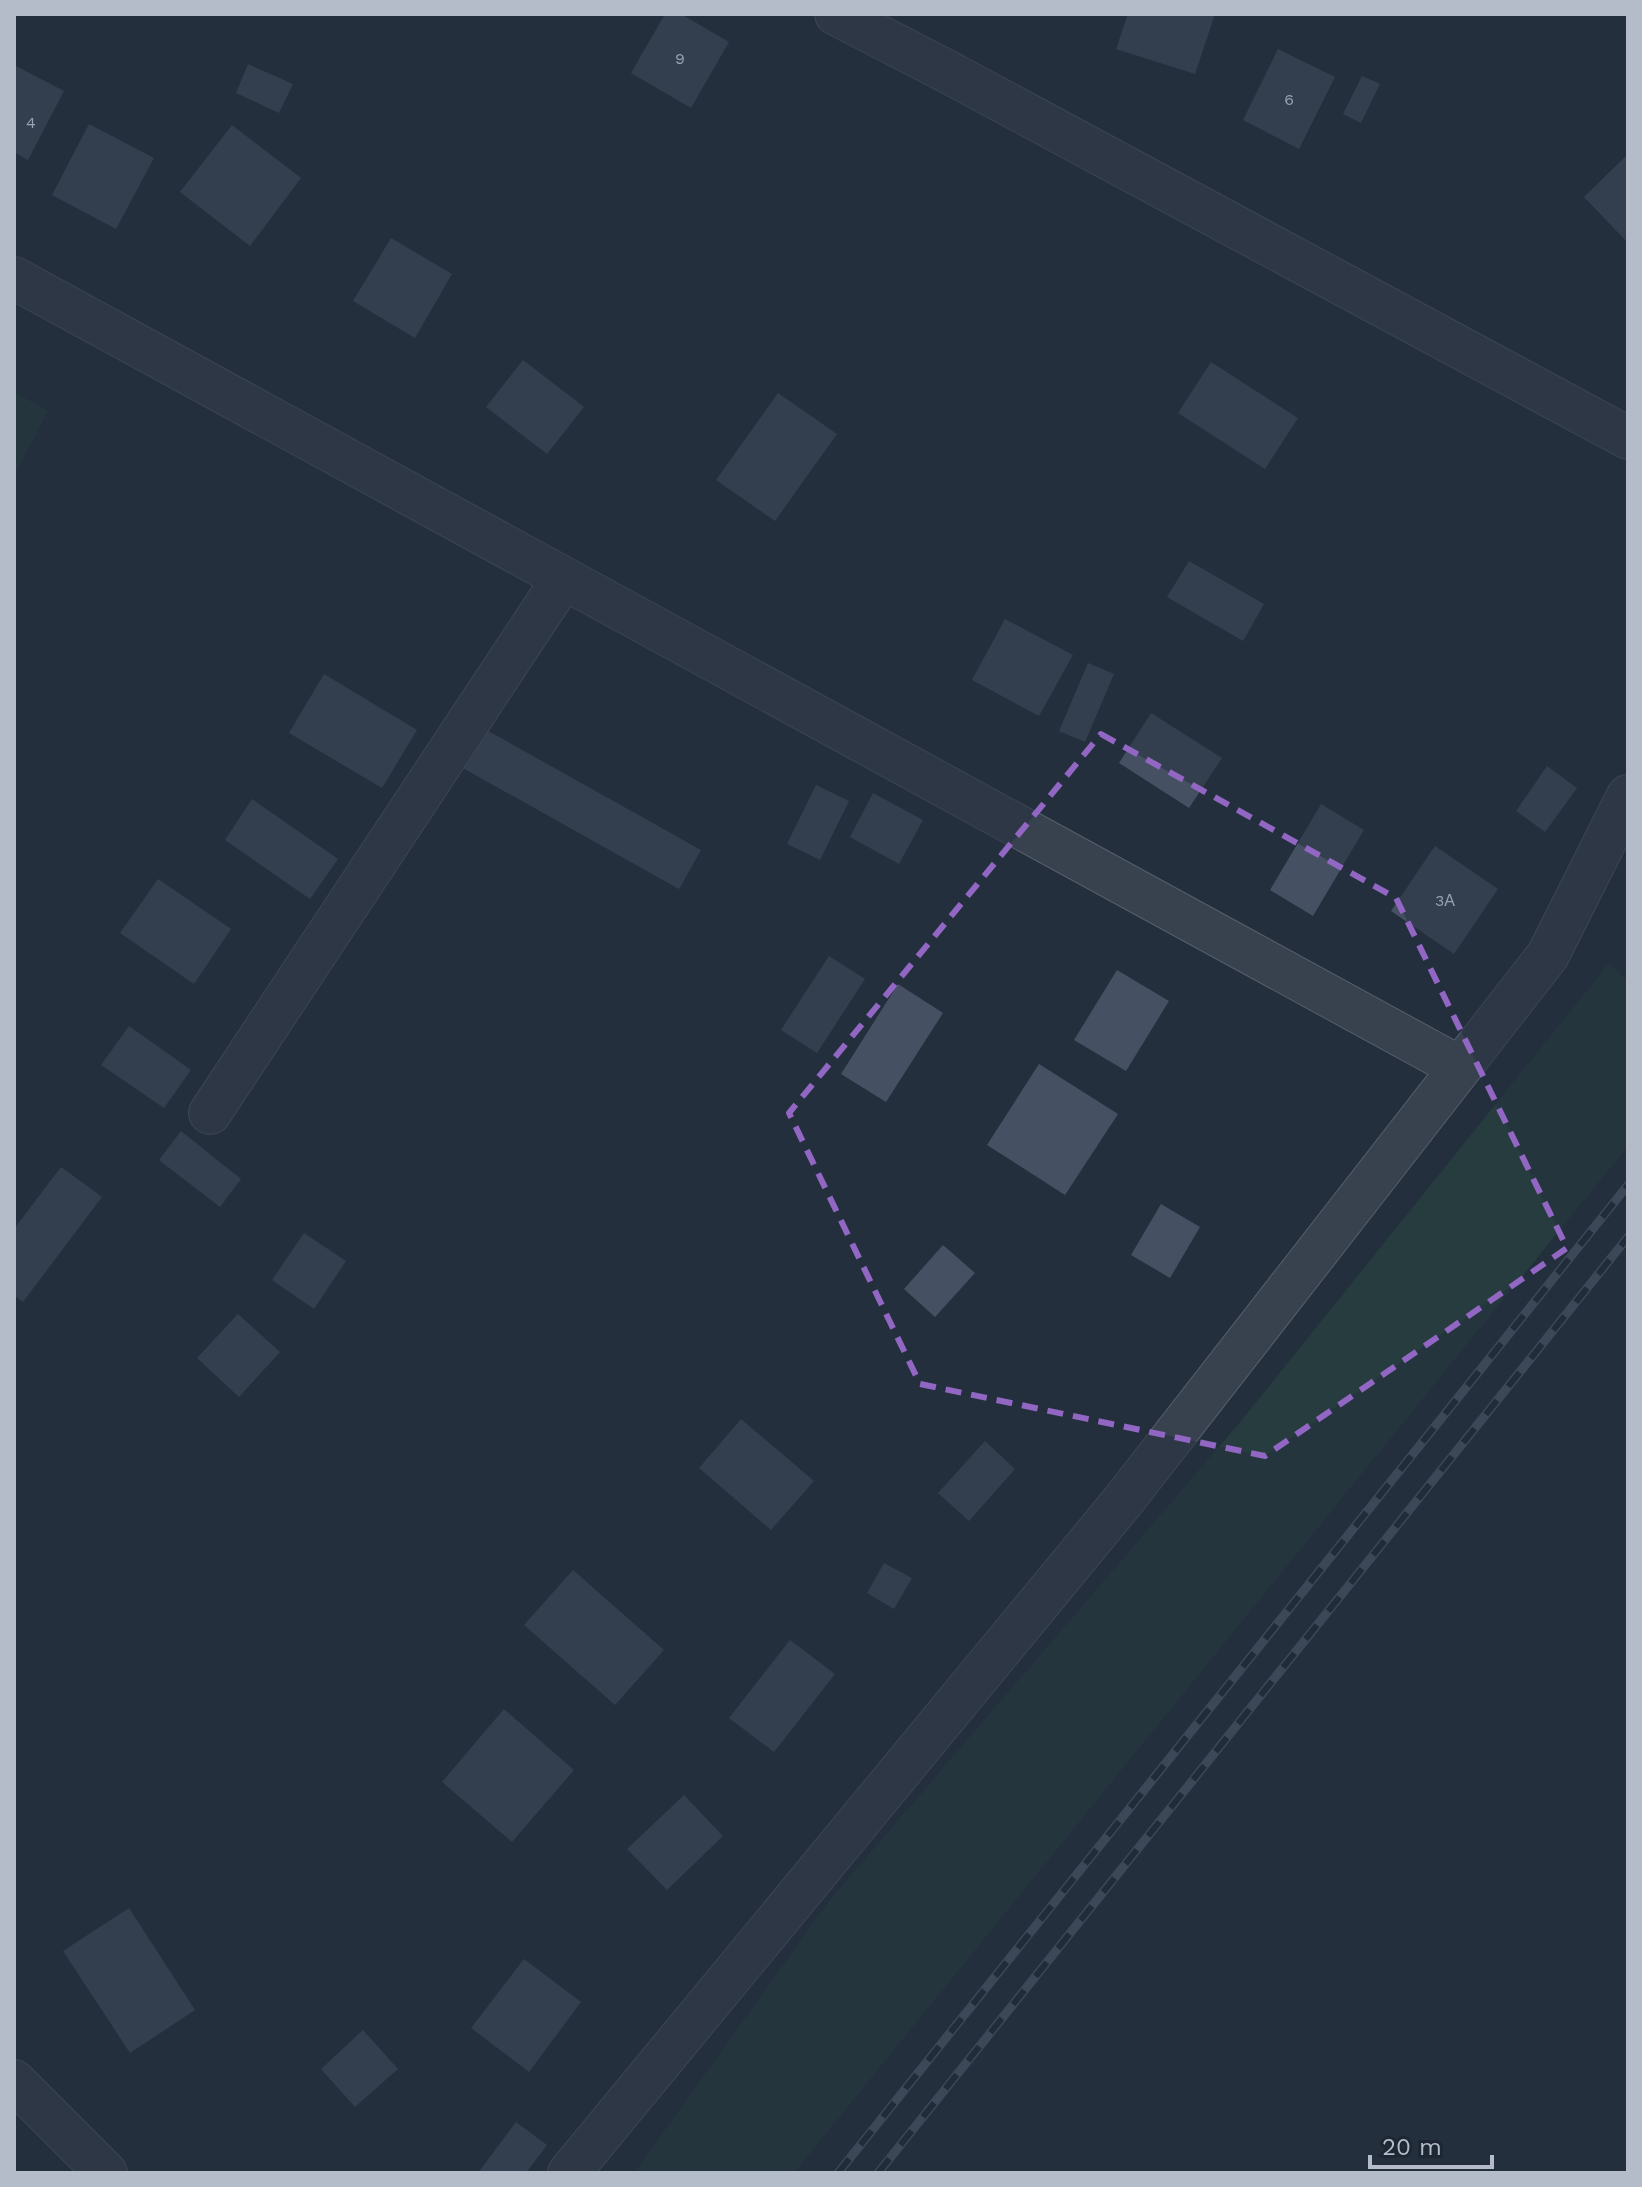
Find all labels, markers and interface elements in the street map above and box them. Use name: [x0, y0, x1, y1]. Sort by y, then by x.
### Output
house number: 9: [675, 49, 685, 68]
house number: 6: [1284, 90, 1294, 109]
house number: 4: [26, 113, 36, 132]
house number: 3А: [1435, 891, 1455, 910]
scale bar: [1370, 2119, 1492, 2169]
text: 20 m: [1382, 2133, 1442, 2161]

